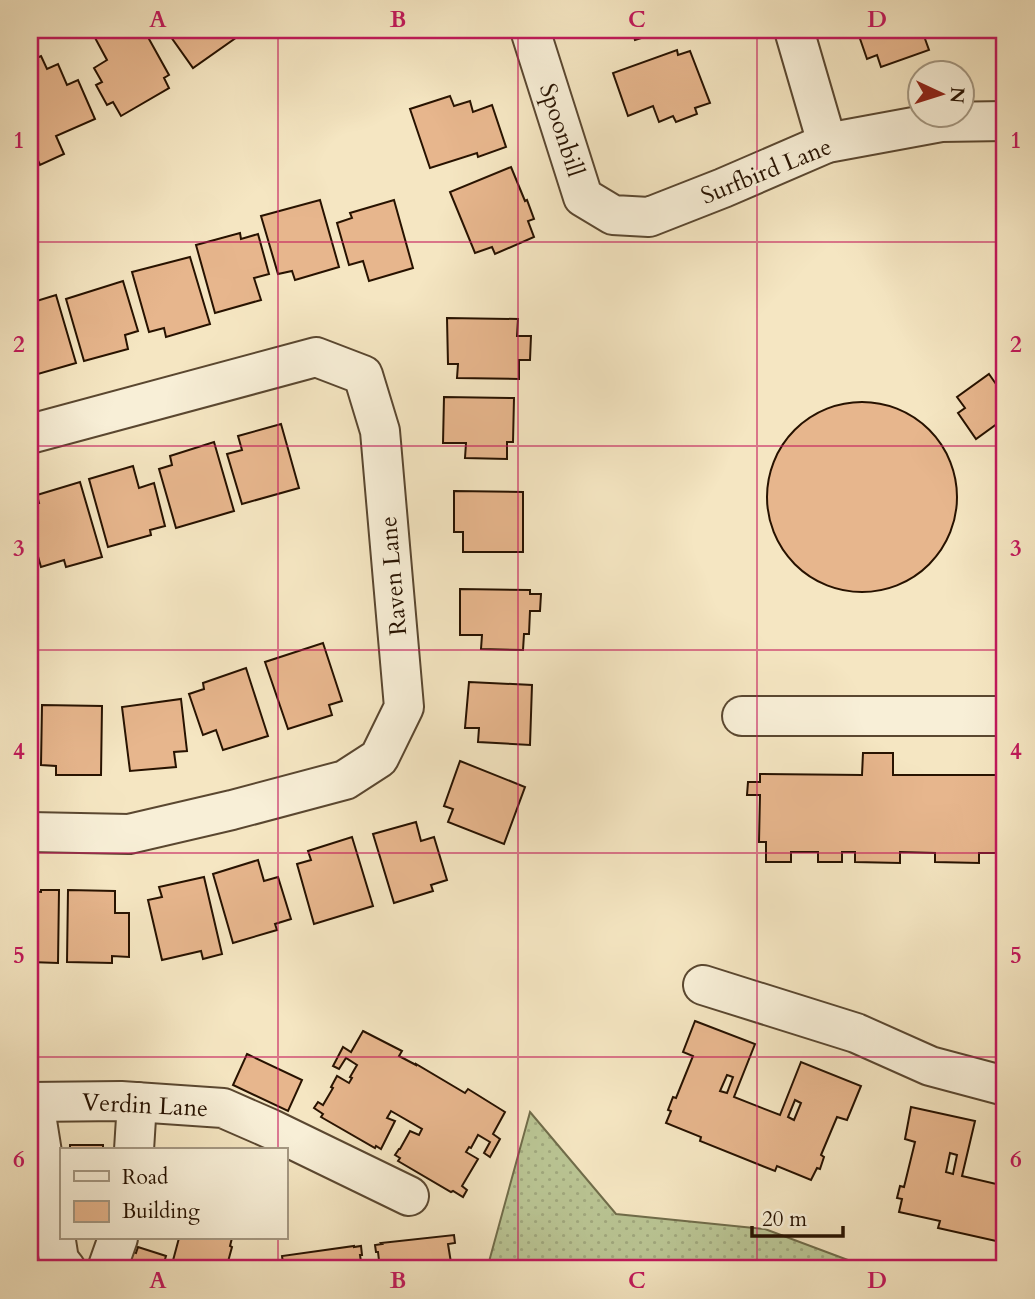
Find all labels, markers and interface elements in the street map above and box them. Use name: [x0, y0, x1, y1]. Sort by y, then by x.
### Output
text: A: [149, 4, 167, 35]
text: B: [390, 4, 406, 35]
text: C: [628, 4, 646, 35]
text: D: [867, 4, 887, 35]
north arrow: [906, 60, 976, 130]
street label: Spoonbill: [531, 79, 592, 181]
text: N: [943, 86, 971, 105]
text: 1: [13, 125, 25, 156]
text: 1: [1010, 125, 1022, 156]
street label: Surfbird Lane: [696, 130, 836, 213]
text: 2: [13, 329, 25, 360]
text: 2: [1010, 329, 1022, 360]
street label: Raven Lane: [372, 515, 415, 637]
text: 3: [13, 533, 25, 564]
text: 3: [1010, 533, 1022, 564]
text: 4: [13, 736, 25, 767]
text: 4: [1010, 736, 1022, 767]
text: 5: [13, 940, 25, 971]
text: 5: [1010, 940, 1022, 971]
street label: Verdin Lane: [81, 1086, 209, 1125]
text: 6: [13, 1144, 25, 1175]
text: 6: [1010, 1144, 1022, 1175]
legend: [60, 1148, 287, 1240]
text: Road: [122, 1163, 168, 1192]
scale bar: [752, 1194, 842, 1238]
text: Building: [122, 1197, 200, 1226]
text: 20 m: [762, 1205, 807, 1234]
text: A: [149, 1265, 167, 1296]
text: B: [390, 1265, 406, 1296]
text: C: [628, 1265, 646, 1296]
text: D: [867, 1265, 887, 1296]

